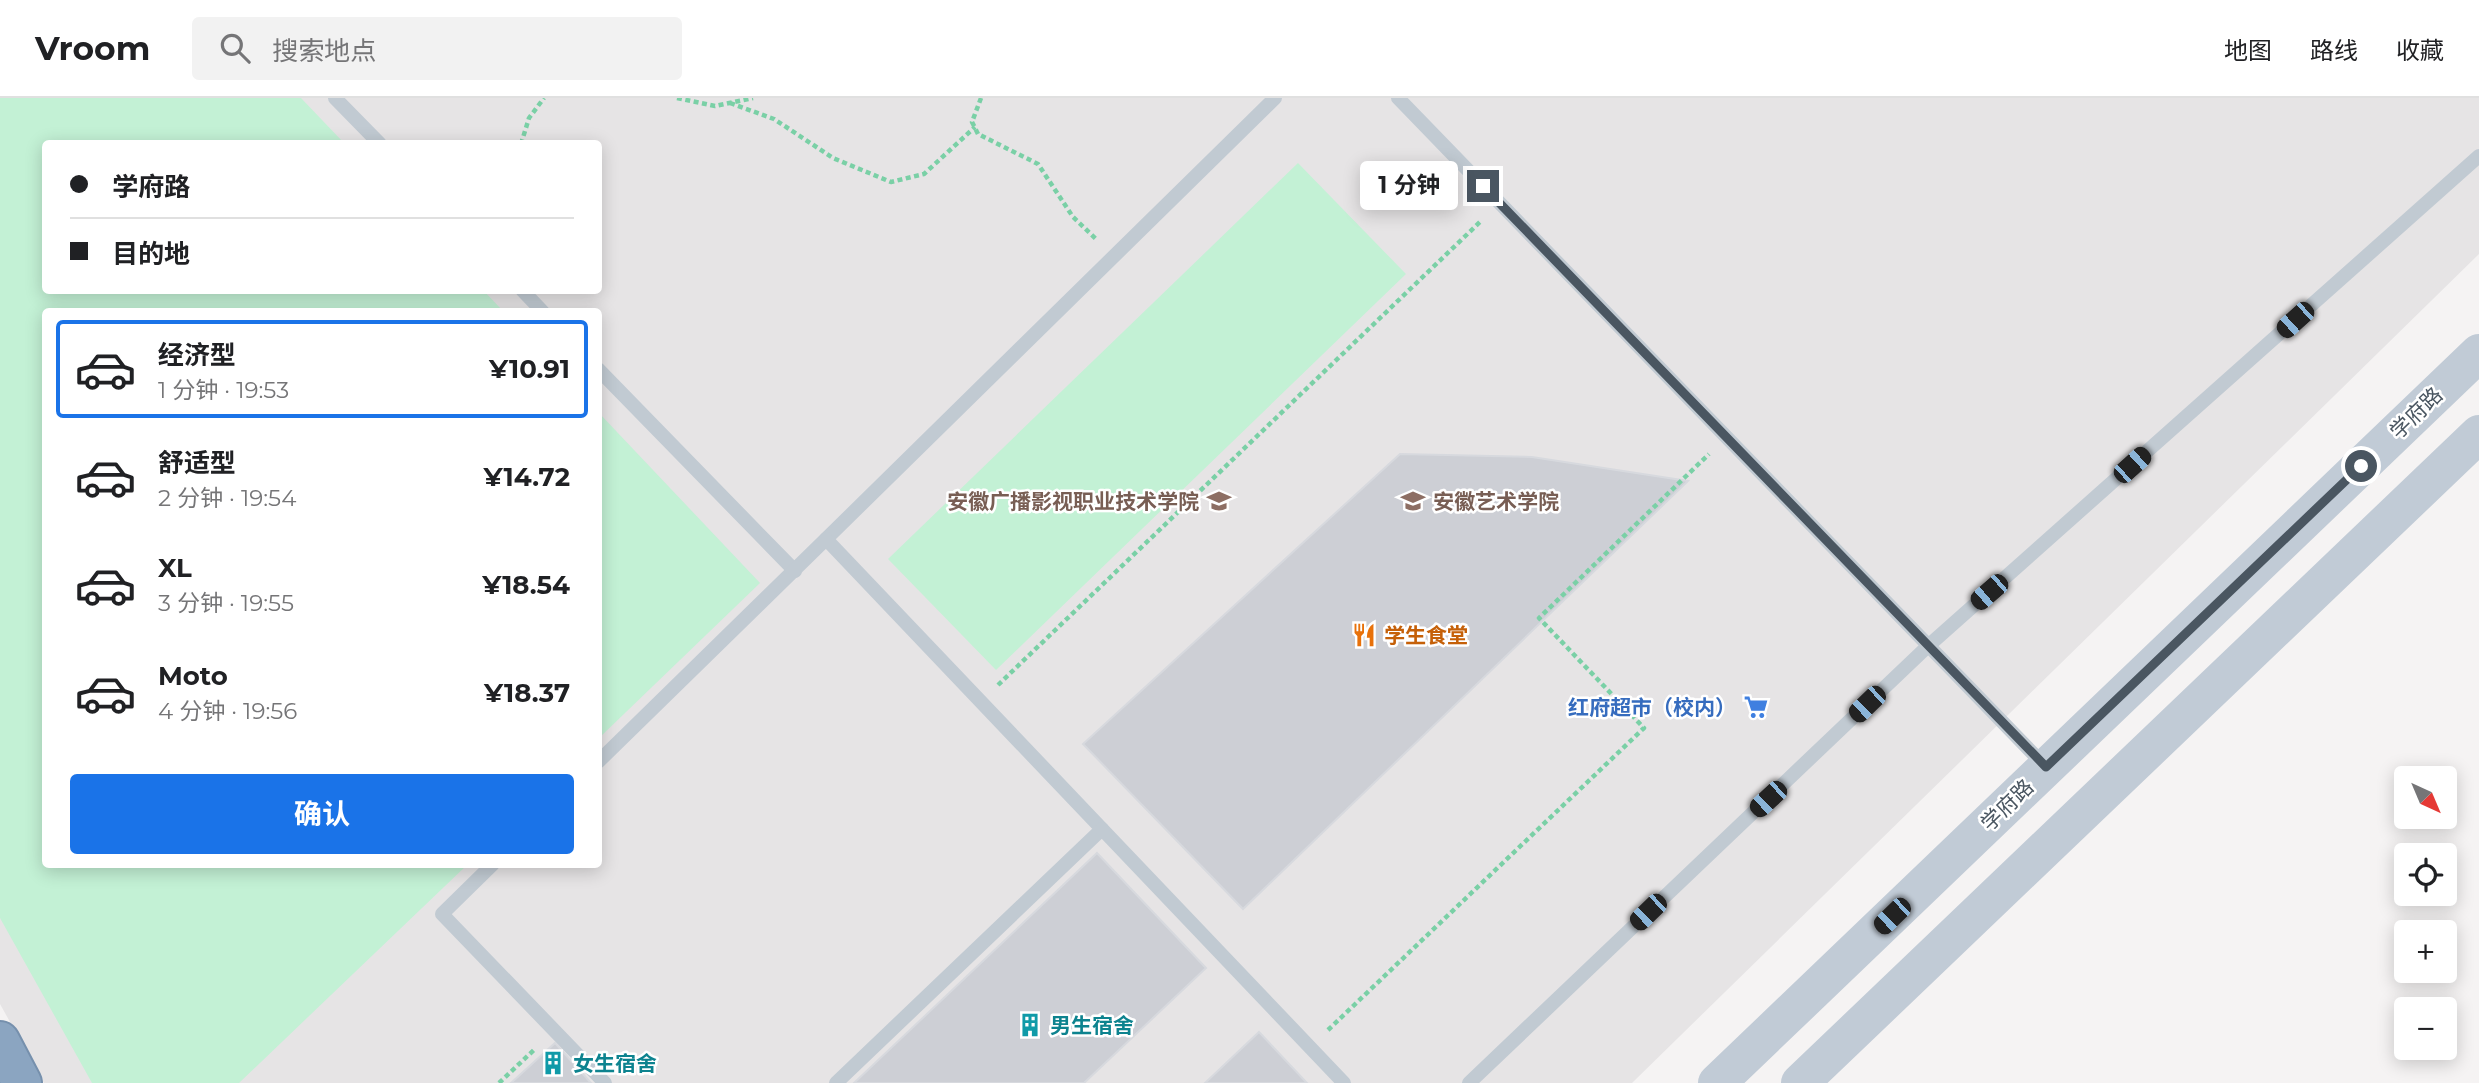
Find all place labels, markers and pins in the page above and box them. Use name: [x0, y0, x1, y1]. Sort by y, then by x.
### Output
school or university icon: 安徽广播影视职业技术学院: [1205, 487, 1233, 515]
school or university icon: 安徽艺术学院: [1399, 487, 1427, 515]
place label: 安徽广播影视职业技术学院: [947, 489, 1199, 514]
place label: 安徽艺术学院: [1433, 489, 1559, 514]
restaurant icon: 学生食堂: [1350, 621, 1378, 649]
place label: 学生食堂: [1384, 623, 1468, 648]
supermarket icon: 红府超市（校内）: [1742, 693, 1770, 721]
place label: 红府超市（校内）: [1568, 695, 1736, 720]
building icon: 男生宿舍: [1016, 1011, 1044, 1039]
place label: 男生宿舍: [1050, 1013, 1134, 1038]
building icon: 女生宿舍: [539, 1049, 567, 1077]
place label: 女生宿舍: [573, 1051, 657, 1076]

